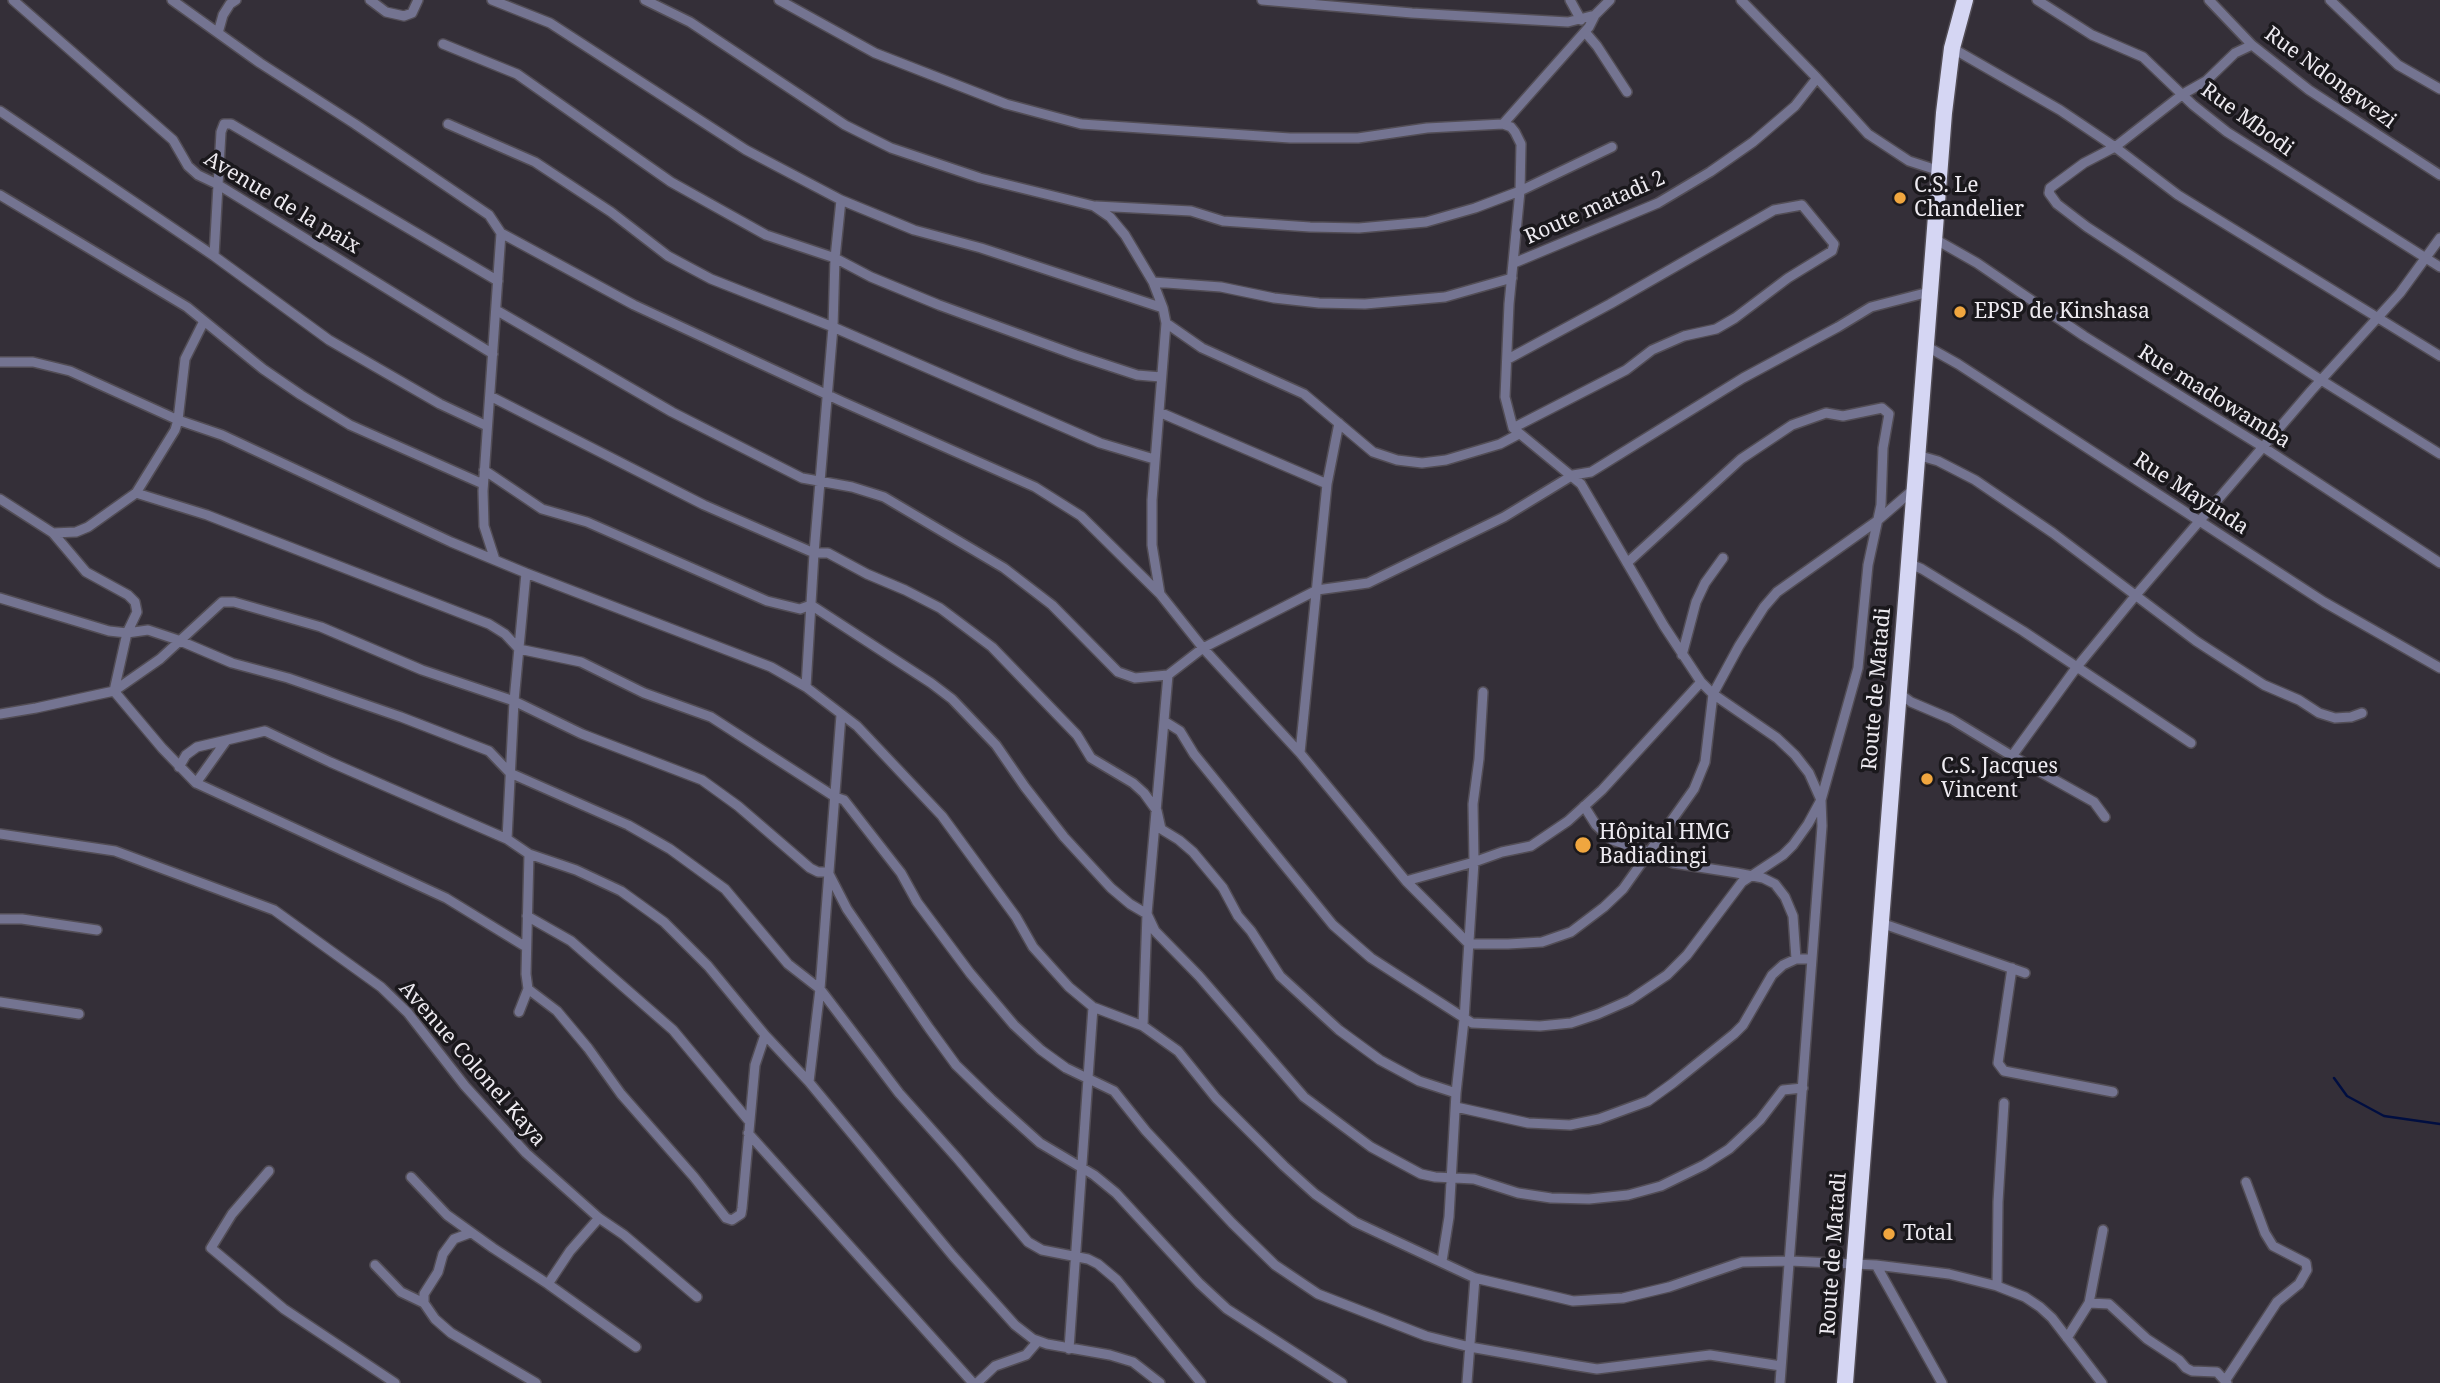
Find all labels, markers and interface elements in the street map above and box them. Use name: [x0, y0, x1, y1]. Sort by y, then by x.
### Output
street label: Rue Ndongwezi: [2259, 22, 2401, 134]
street label: Rue Mbodi: [2196, 78, 2298, 162]
street label: Avenue de la paix: [199, 146, 365, 260]
street label: Route matadi 2: [1521, 166, 1669, 250]
place label: C.S. Le Chandelier: [1914, 173, 2024, 223]
marker: C.S. Le Chandelier: [1892, 190, 1908, 206]
place label: EPSP de Kinshasa: [1974, 299, 2150, 325]
marker: EPSP de Kinshasa: [1952, 304, 1968, 320]
street label: Rue madowamba: [2133, 340, 2295, 454]
street label: Rue Mayinda: [2129, 448, 2253, 540]
street label: Route de Matadi: [1857, 607, 1897, 771]
place label: C.S. Jacques Vincent: [1941, 754, 2058, 804]
marker: C.S. Jacques Vincent: [1919, 771, 1935, 787]
place label: Hôpital HMG Badiadingi: [1599, 820, 1730, 870]
marker: Hôpital HMG Badiadingi: [1573, 835, 1593, 855]
street label: Avenue Colonel Kaya: [393, 976, 551, 1152]
street label: Route de Matadi: [1816, 1172, 1852, 1336]
place label: Total: [1903, 1221, 1953, 1247]
marker: Total: [1881, 1226, 1897, 1242]

